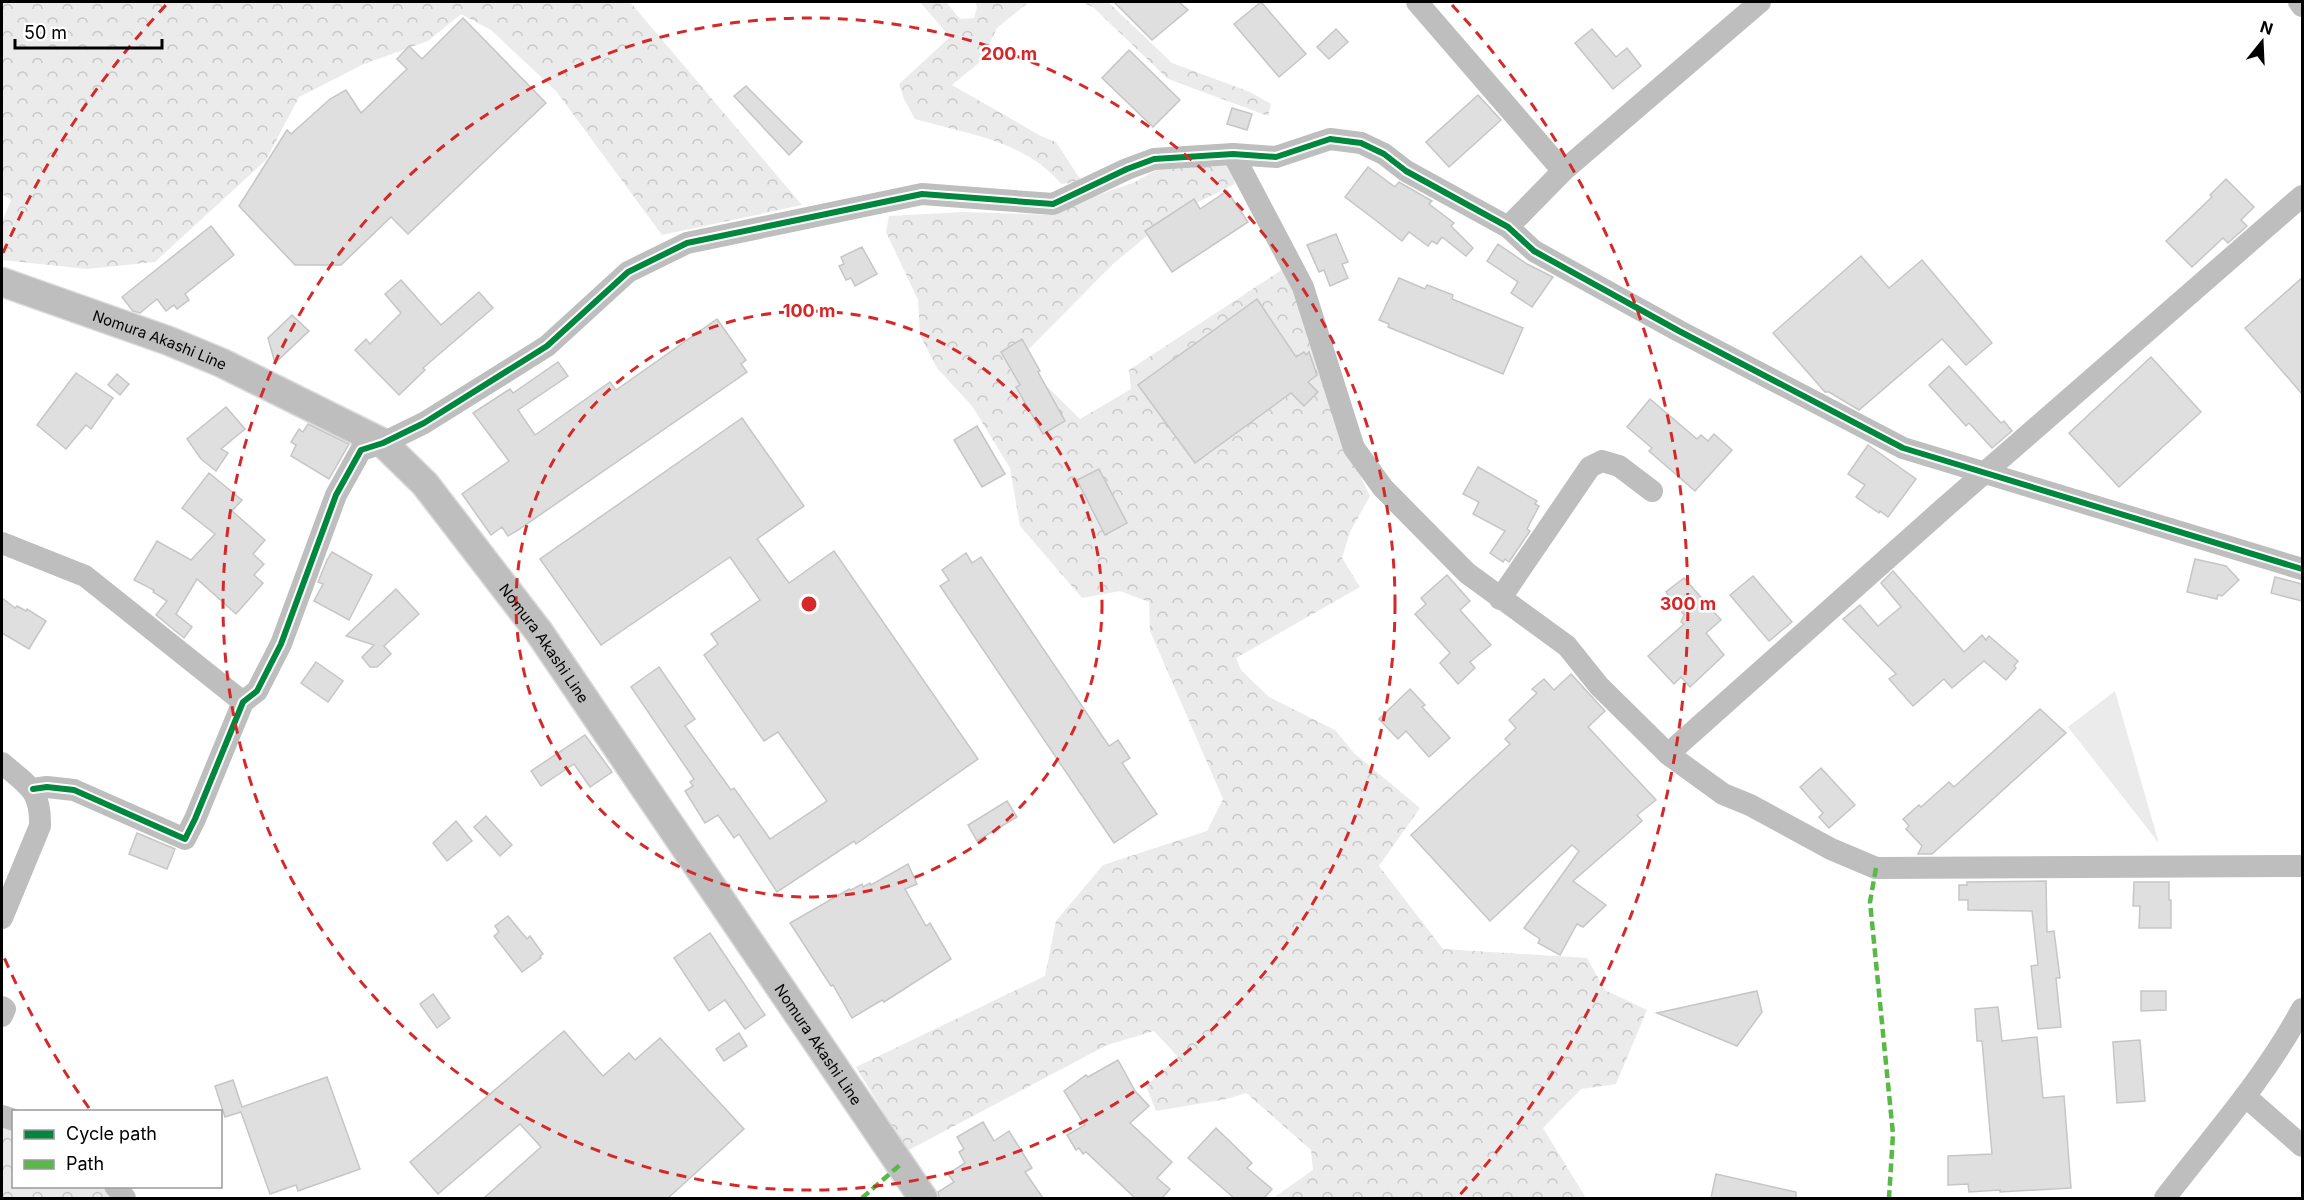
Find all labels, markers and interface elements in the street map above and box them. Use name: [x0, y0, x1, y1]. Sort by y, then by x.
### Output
scale bar: [15, 12, 162, 50]
north arrow: [2232, 12, 2292, 72]
text: N: [2258, 16, 2276, 39]
text: 50 m: [24, 22, 67, 43]
text: 200 m: [981, 43, 1037, 64]
text: 100 m: [783, 300, 835, 321]
street label: Nomura Akashi Line: [90, 305, 230, 374]
street label: Nomura Akashi Line: [496, 580, 594, 706]
text: 300 m: [1660, 593, 1716, 614]
centre of rings: [799, 594, 819, 614]
street label: Nomura Akashi Line: [771, 980, 866, 1108]
legend: [12, 1110, 222, 1188]
text: Cycle path: [66, 1123, 157, 1144]
text: Path: [66, 1153, 104, 1174]

